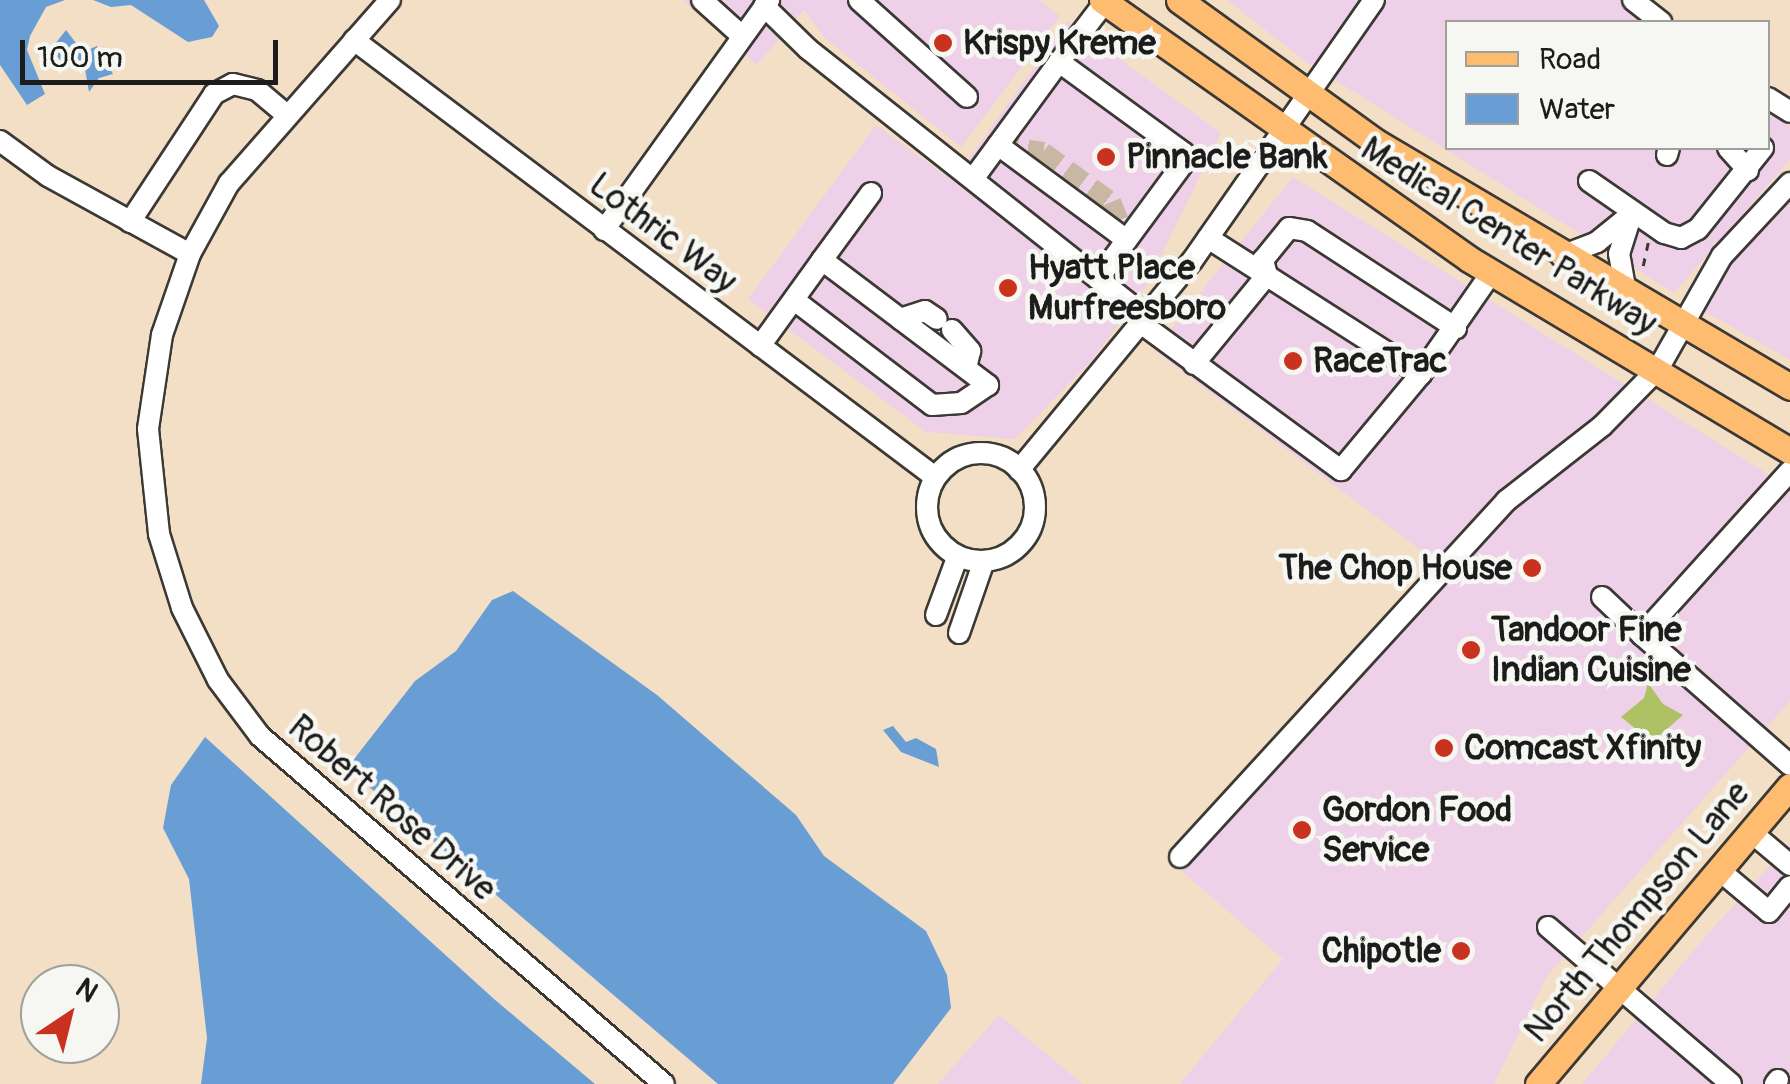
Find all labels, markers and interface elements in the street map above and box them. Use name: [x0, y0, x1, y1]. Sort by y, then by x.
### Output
scale bar: [25, 20, 282, 82]
legend: [1445, 20, 1770, 150]
place label: Krispy Kreme: [963, 22, 1156, 64]
marker: Krispy Kreme: [932, 32, 954, 54]
text: 100 m: [37, 39, 123, 76]
text: Road: [1539, 41, 1601, 78]
text: Water: [1539, 91, 1615, 128]
street label: Medical Center Parkway: [1353, 128, 1665, 344]
place label: Pinnacle Bank: [1126, 136, 1327, 178]
marker: Pinnacle Bank: [1095, 146, 1117, 168]
street label: Lothric Way: [581, 164, 745, 302]
place label: Hyatt Place Murfreesboro: [1028, 247, 1226, 329]
marker: Hyatt Place Murfreesboro: [997, 277, 1019, 299]
place label: RaceTrac: [1313, 340, 1447, 382]
marker: RaceTrac: [1282, 350, 1304, 372]
place label: The Chop House: [1279, 547, 1512, 589]
marker: The Chop House: [1521, 557, 1543, 579]
place label: Tandoor Fine Indian Cuisine: [1491, 609, 1691, 691]
marker: Tandoor Fine Indian Cuisine: [1460, 639, 1482, 661]
street label: Robert Rose Drive: [279, 706, 505, 910]
place label: Comcast Xfinity: [1464, 727, 1701, 769]
marker: Comcast Xfinity: [1433, 737, 1455, 759]
street label: North Thompson Lane: [1516, 773, 1758, 1051]
place label: Gordon Food Service: [1322, 789, 1512, 871]
marker: Gordon Food Service: [1291, 819, 1313, 841]
place label: Chipotle: [1321, 930, 1441, 972]
marker: Chipotle: [1450, 940, 1472, 962]
north arrow: [20, 964, 120, 1064]
text: N: [69, 971, 104, 1010]

